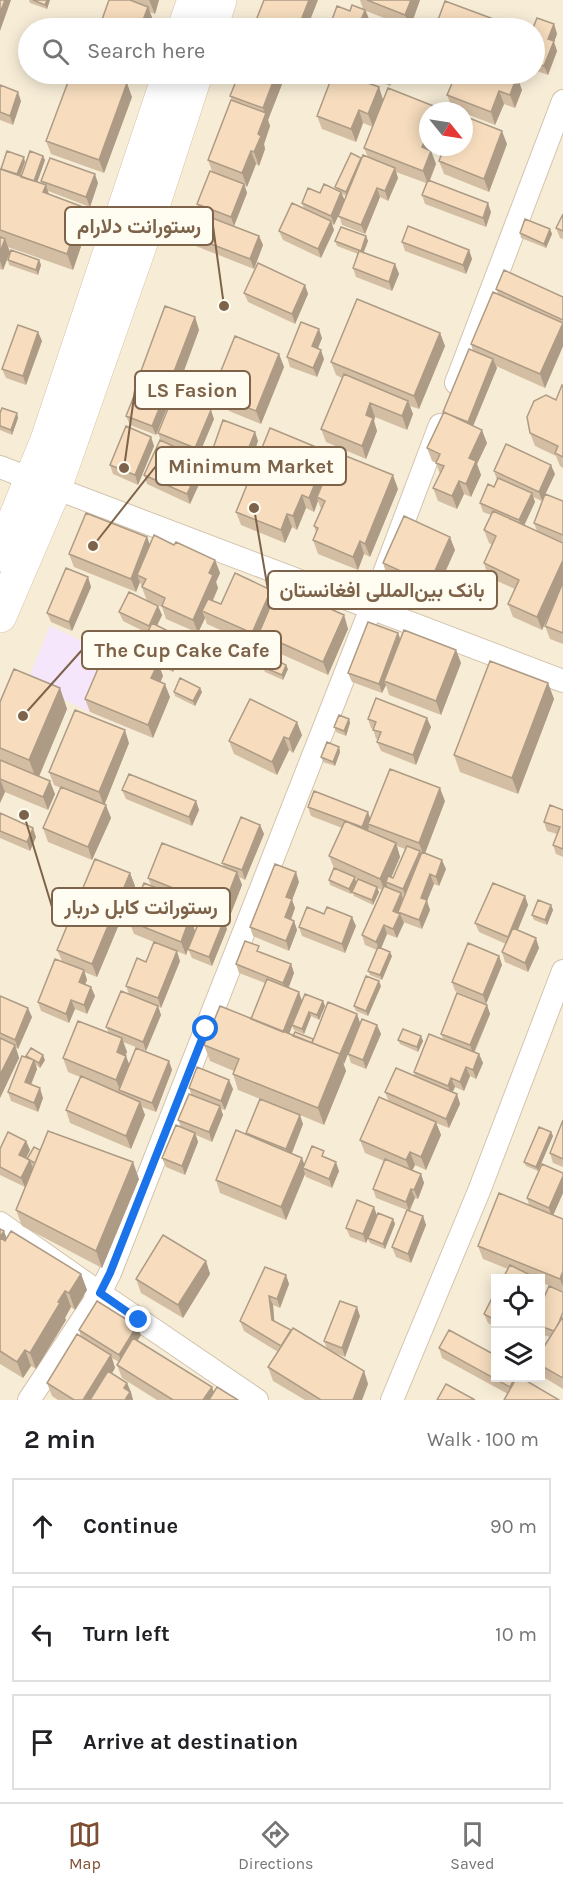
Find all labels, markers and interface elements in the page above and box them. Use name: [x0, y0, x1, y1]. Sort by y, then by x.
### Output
search box: [18, 18, 545, 84]
icon: search: [39, 35, 72, 68]
text: Search here: [87, 38, 205, 64]
north arrow: [419, 102, 473, 156]
callout: رستورانت دلارام: [65, 207, 213, 245]
text: رستورانت دلارام: [77, 215, 201, 239]
callout: LS Fasion: [135, 371, 250, 409]
text: LS Fasion: [147, 379, 237, 402]
callout: Minimum Market: [156, 447, 346, 485]
text: Minimum Market: [168, 455, 334, 478]
callout: بانک بین‌المللی افغانستان: [268, 571, 497, 609]
text: بانک بین‌المللی افغانستان: [279, 579, 485, 602]
callout: The Cup Cake Cafe: [82, 631, 281, 669]
text: The Cup Cake Cafe: [94, 639, 270, 662]
callout: رستورانت کابل دربار: [52, 888, 230, 926]
text: رستورانت کابل دربار: [63, 896, 218, 920]
route start: [192, 1015, 218, 1041]
map controls: [491, 1274, 545, 1382]
button: locate: [491, 1274, 545, 1328]
route end: [125, 1306, 151, 1332]
button: layers: [491, 1328, 545, 1382]
text: 2 min: [24, 1424, 96, 1455]
text: Walk · 100 m: [427, 1428, 539, 1451]
icon: ahead: [26, 1510, 59, 1543]
text: Continue: [83, 1513, 178, 1539]
text: 90 m: [490, 1515, 537, 1538]
icon: left: [26, 1618, 59, 1651]
text: Turn left: [83, 1621, 170, 1647]
text: 10 m: [495, 1623, 537, 1646]
icon: arrive: [26, 1726, 59, 1759]
text: Arrive at destination: [83, 1729, 298, 1755]
tab: Map: [68, 1818, 101, 1873]
tab: Directions: [238, 1818, 313, 1873]
tab: Saved: [450, 1818, 495, 1873]

